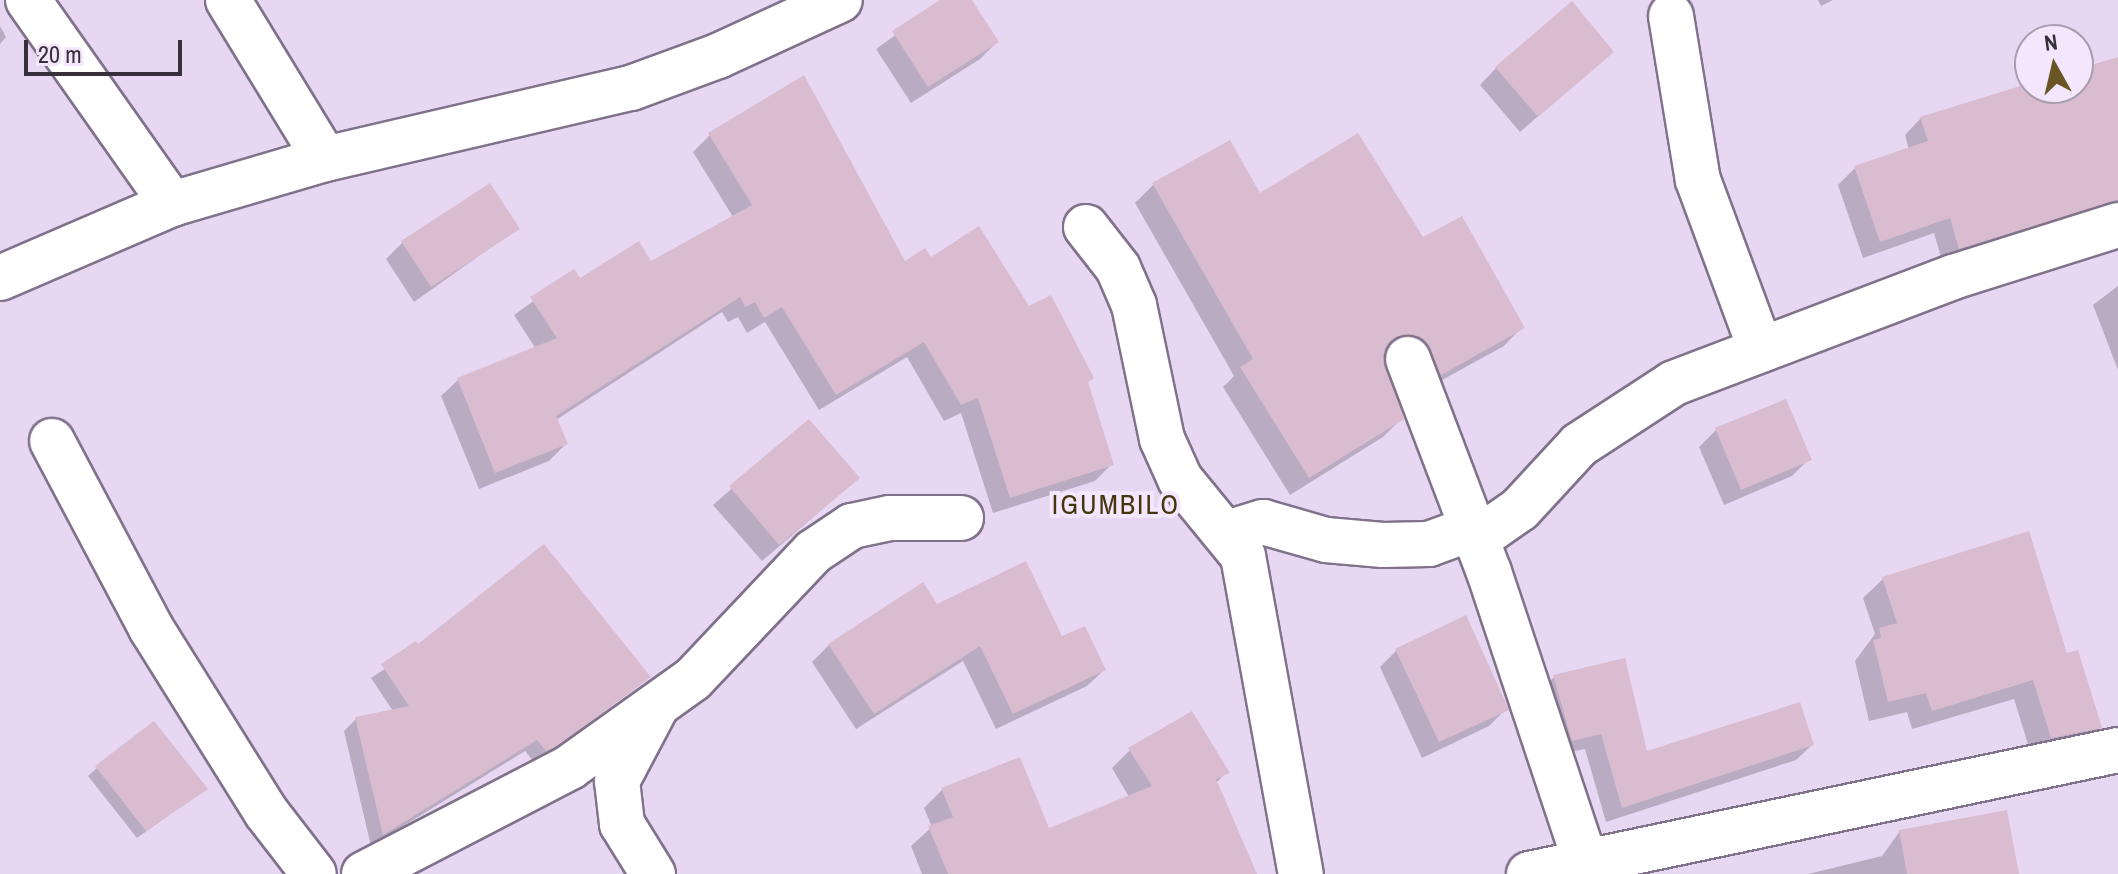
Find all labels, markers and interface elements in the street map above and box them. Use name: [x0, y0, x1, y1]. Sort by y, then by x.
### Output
scale bar: [28, 24, 186, 74]
north arrow: [2014, 24, 2094, 104]
text: N: [2042, 26, 2059, 58]
text: 20 m: [38, 38, 82, 70]
district label: IGUMBILO: [1052, 487, 1180, 521]

